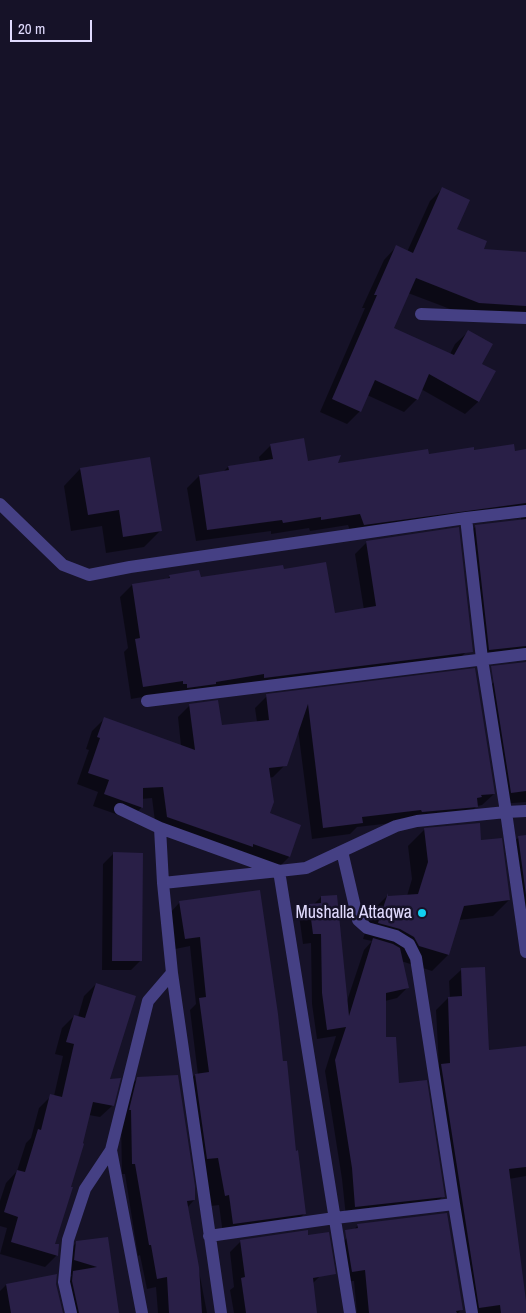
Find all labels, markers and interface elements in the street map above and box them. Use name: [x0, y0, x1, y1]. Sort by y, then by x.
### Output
scale bar: [12, 10, 95, 42]
text: 20 m: [18, 18, 45, 39]
place label: Mushalla Attaqwa: [296, 902, 412, 924]
marker: Mushalla Attaqwa: [416, 907, 428, 919]

